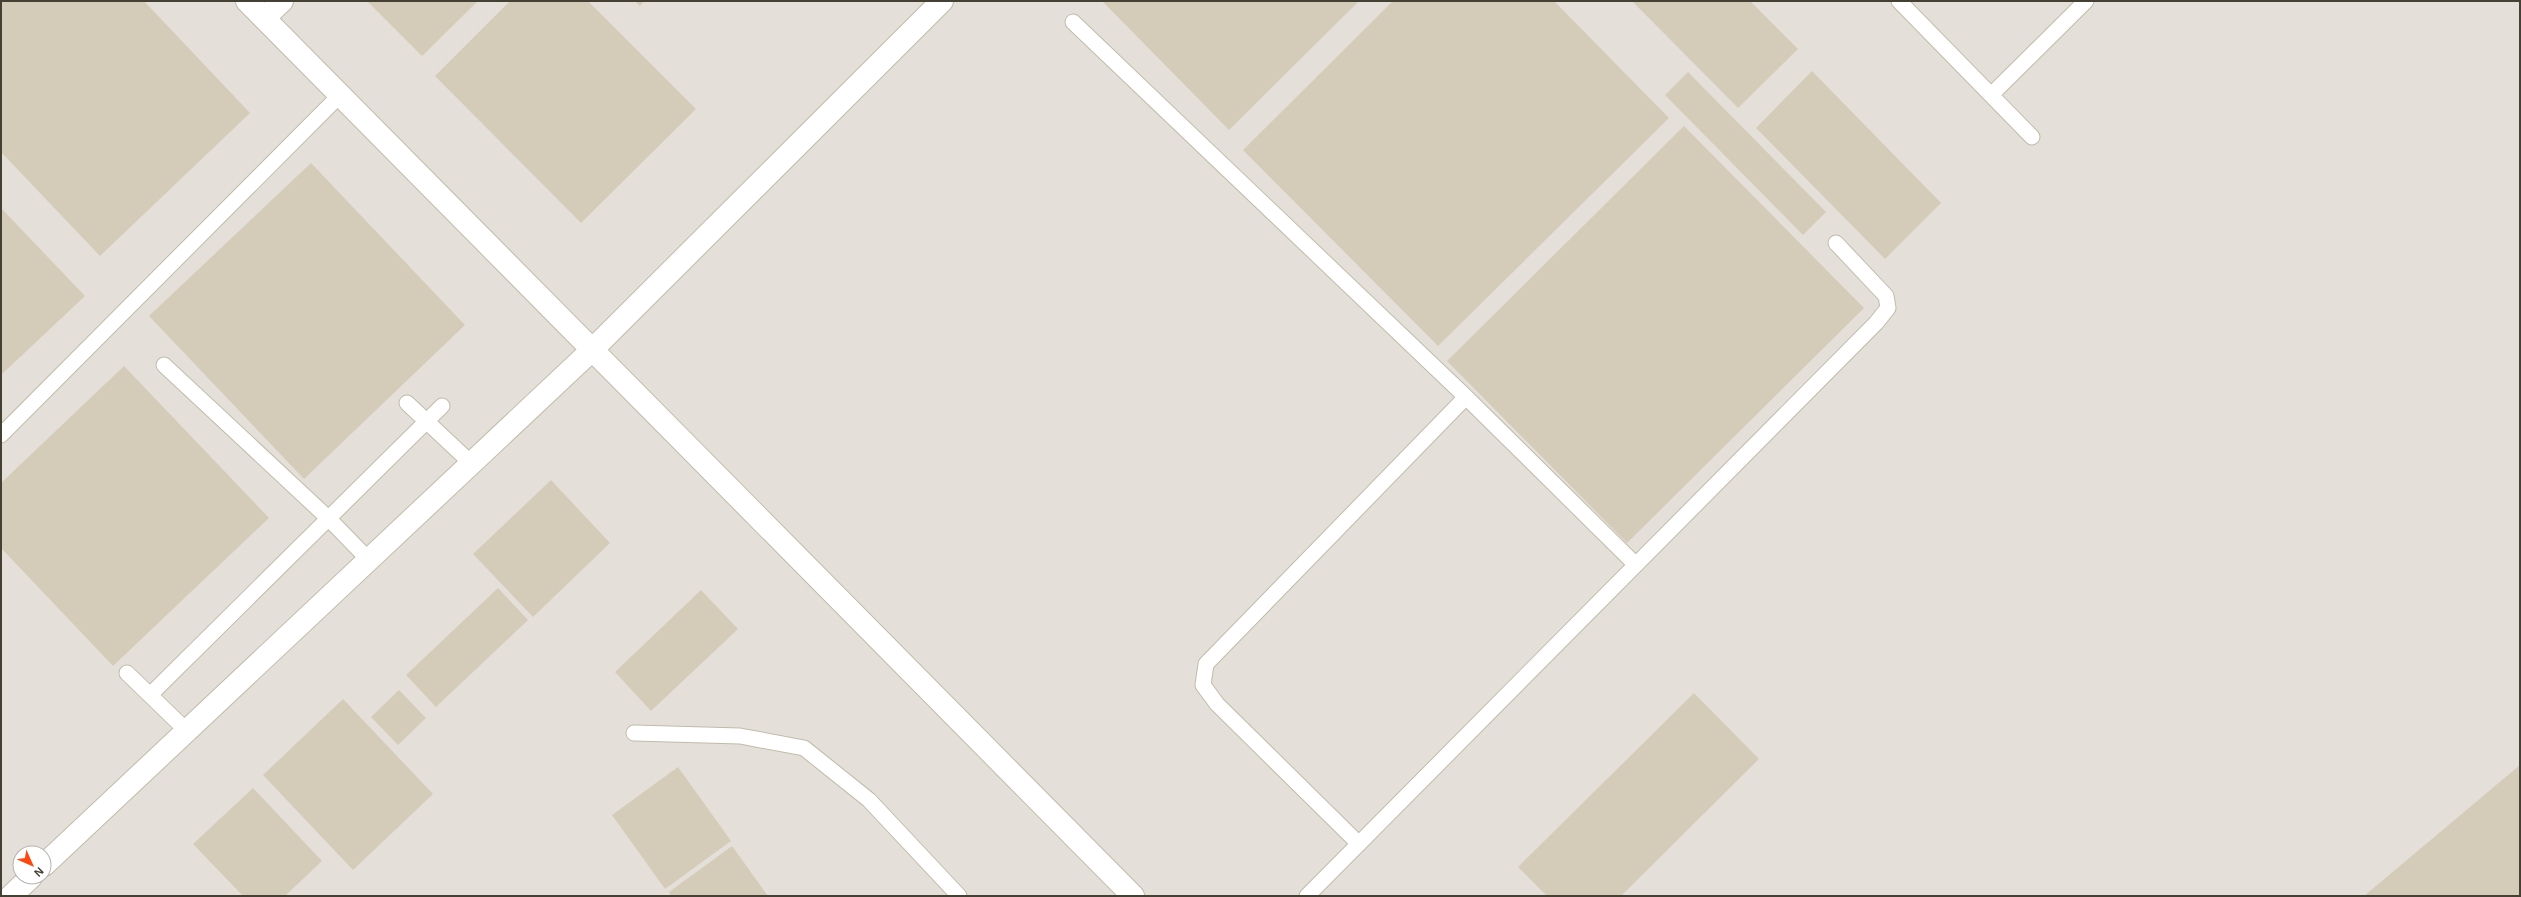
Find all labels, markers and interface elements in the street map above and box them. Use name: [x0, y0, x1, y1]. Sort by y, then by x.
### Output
north arrow: [12, 845, 52, 885]
text: N: [32, 865, 46, 879]

